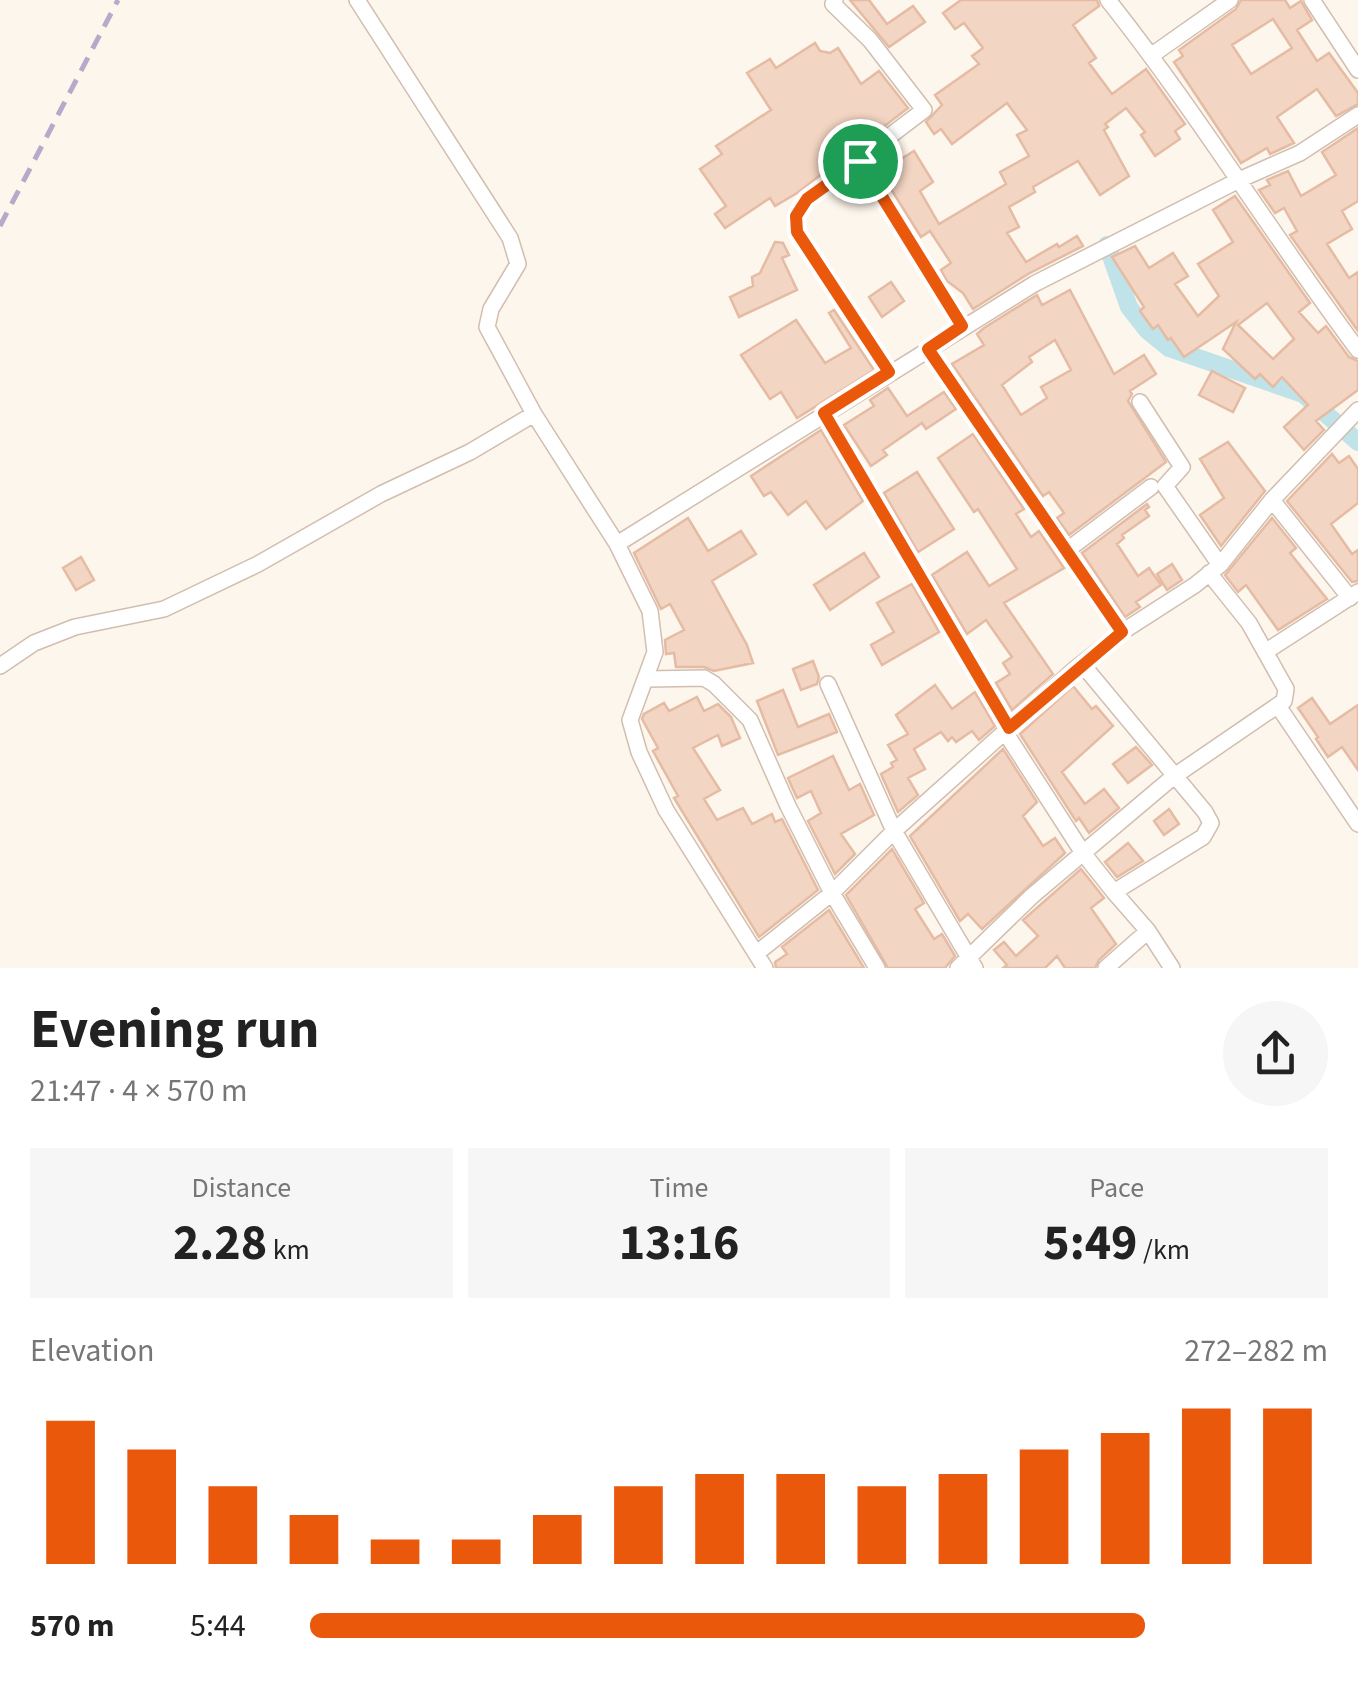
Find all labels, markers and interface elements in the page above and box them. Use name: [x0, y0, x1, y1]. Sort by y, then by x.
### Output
pin: [818, 119, 903, 204]
icon: arrive: [833, 134, 888, 189]
text: Evening run: [30, 991, 319, 1069]
button: share: [1223, 1001, 1328, 1106]
text: 21:47 · 4 × 570 m: [30, 1068, 248, 1114]
text: Distance: [192, 1168, 291, 1208]
text: Time: [649, 1168, 708, 1208]
text: Pace: [1089, 1168, 1144, 1208]
text: 2.28: [173, 1208, 267, 1279]
text: 13:16: [619, 1208, 739, 1279]
text: 5:49: [1043, 1208, 1138, 1279]
text: km: [267, 1230, 310, 1270]
text: /km: [1138, 1230, 1190, 1270]
text: Elevation: [30, 1328, 155, 1374]
text: 272–282 m: [1184, 1328, 1328, 1374]
text: 570 m: [30, 1603, 115, 1649]
text: 5:44: [190, 1603, 246, 1649]

